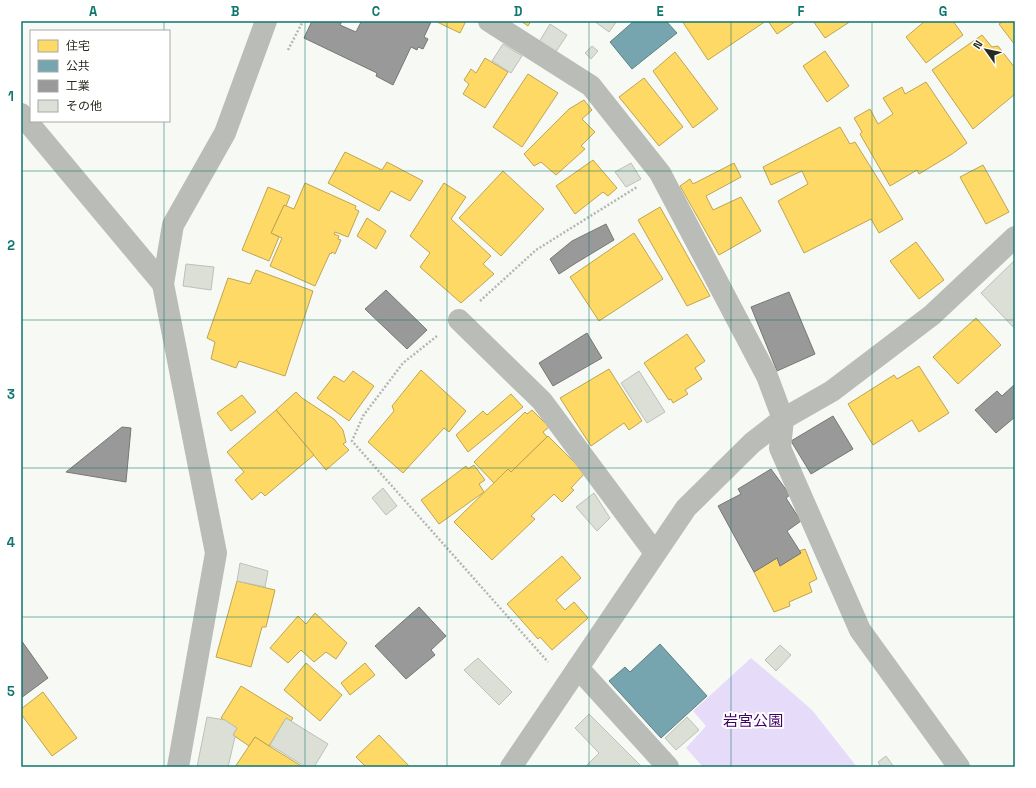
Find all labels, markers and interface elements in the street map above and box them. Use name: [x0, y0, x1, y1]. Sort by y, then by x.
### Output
text: A: [89, 3, 98, 20]
text: B: [231, 3, 240, 20]
text: C: [372, 3, 380, 20]
text: D: [514, 3, 523, 20]
text: E: [656, 3, 664, 20]
text: F: [798, 3, 805, 20]
text: G: [939, 3, 947, 20]
legend: [30, 30, 170, 122]
north arrow: [966, 30, 1006, 70]
text: 住宅: [66, 38, 90, 54]
text: N: [970, 38, 985, 51]
text: 公共: [66, 58, 90, 74]
text: 工業: [66, 78, 90, 94]
text: 1: [8, 88, 14, 105]
text: その他: [66, 98, 102, 114]
text: 2: [7, 237, 15, 254]
text: 3: [7, 386, 15, 403]
text: 4: [7, 534, 15, 551]
text: 5: [7, 683, 15, 700]
park label: 岩宮公園: [723, 711, 783, 730]

